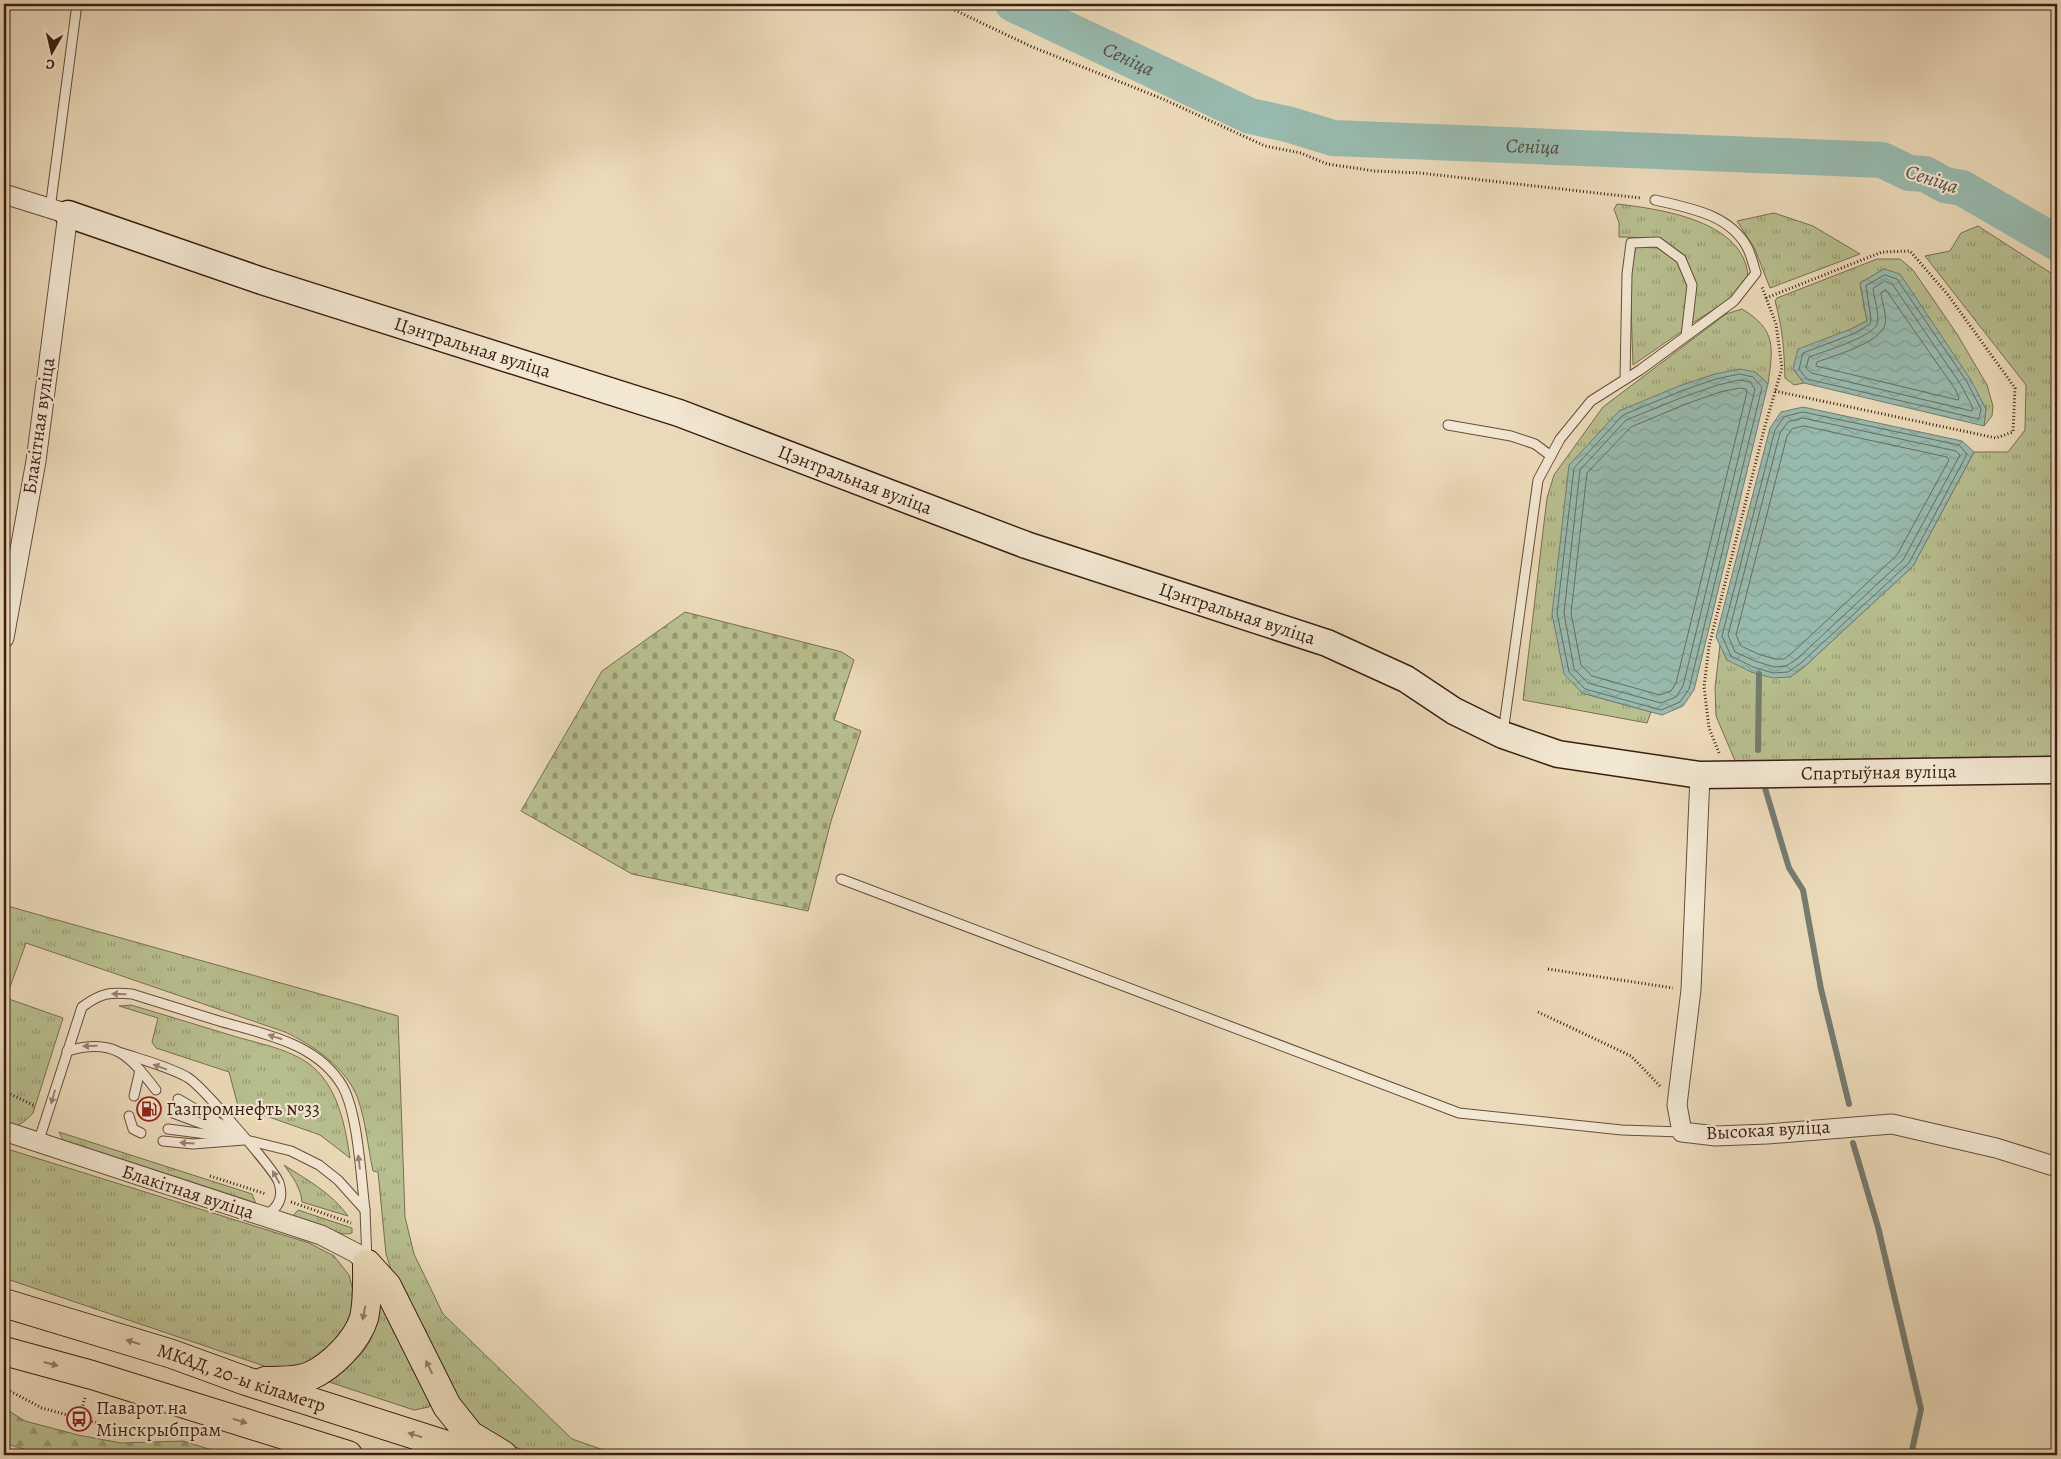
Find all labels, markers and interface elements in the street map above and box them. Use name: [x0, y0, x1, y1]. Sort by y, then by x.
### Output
north arrow: [28, 28, 78, 78]
water label: Сеніца: [1099, 35, 1159, 82]
text: С: [44, 54, 56, 74]
water label: Сеніца: [1505, 131, 1560, 161]
water label: Сеніца: [1902, 158, 1962, 200]
street label: Цэнтральная вуліца: [391, 311, 554, 385]
street label: Блакітная вуліца: [17, 356, 61, 496]
street label: Цэнтральная вуліца: [774, 439, 936, 521]
street label: Цэнтральная вуліца: [1156, 576, 1319, 651]
street label: Спартыўная вуліца: [1801, 758, 1957, 787]
one-way arrow: [111, 989, 127, 997]
one-way arrow: [268, 1033, 283, 1041]
one-way arrow: [82, 1043, 98, 1051]
one-way arrow: [153, 1063, 168, 1070]
one-way arrow: [49, 1090, 57, 1105]
fuel station icon: Газпромнефть №33: [136, 1096, 162, 1122]
place label: Газпромнефть №33: [166, 1096, 320, 1122]
street label: Высокая вуліца: [1705, 1114, 1831, 1146]
one-way arrow: [179, 1139, 195, 1147]
one-way arrow: [355, 1153, 363, 1169]
street label: Блакітная вуліца: [119, 1158, 258, 1226]
one-way arrow: [272, 1169, 280, 1184]
one-way arrow: [360, 1305, 368, 1320]
street label: МКАД, 20-ы кіламетр: [154, 1337, 329, 1419]
one-way arrow: [126, 1338, 141, 1346]
one-way arrow: [43, 1360, 58, 1368]
one-way arrow: [425, 1360, 433, 1374]
place label: Паварот на Мінскрыбпрам: [96, 1395, 221, 1443]
bus stop icon: Паварот на Мінскрыбпрам: [66, 1406, 92, 1432]
one-way arrow: [232, 1418, 247, 1426]
one-way arrow: [407, 1431, 422, 1438]

